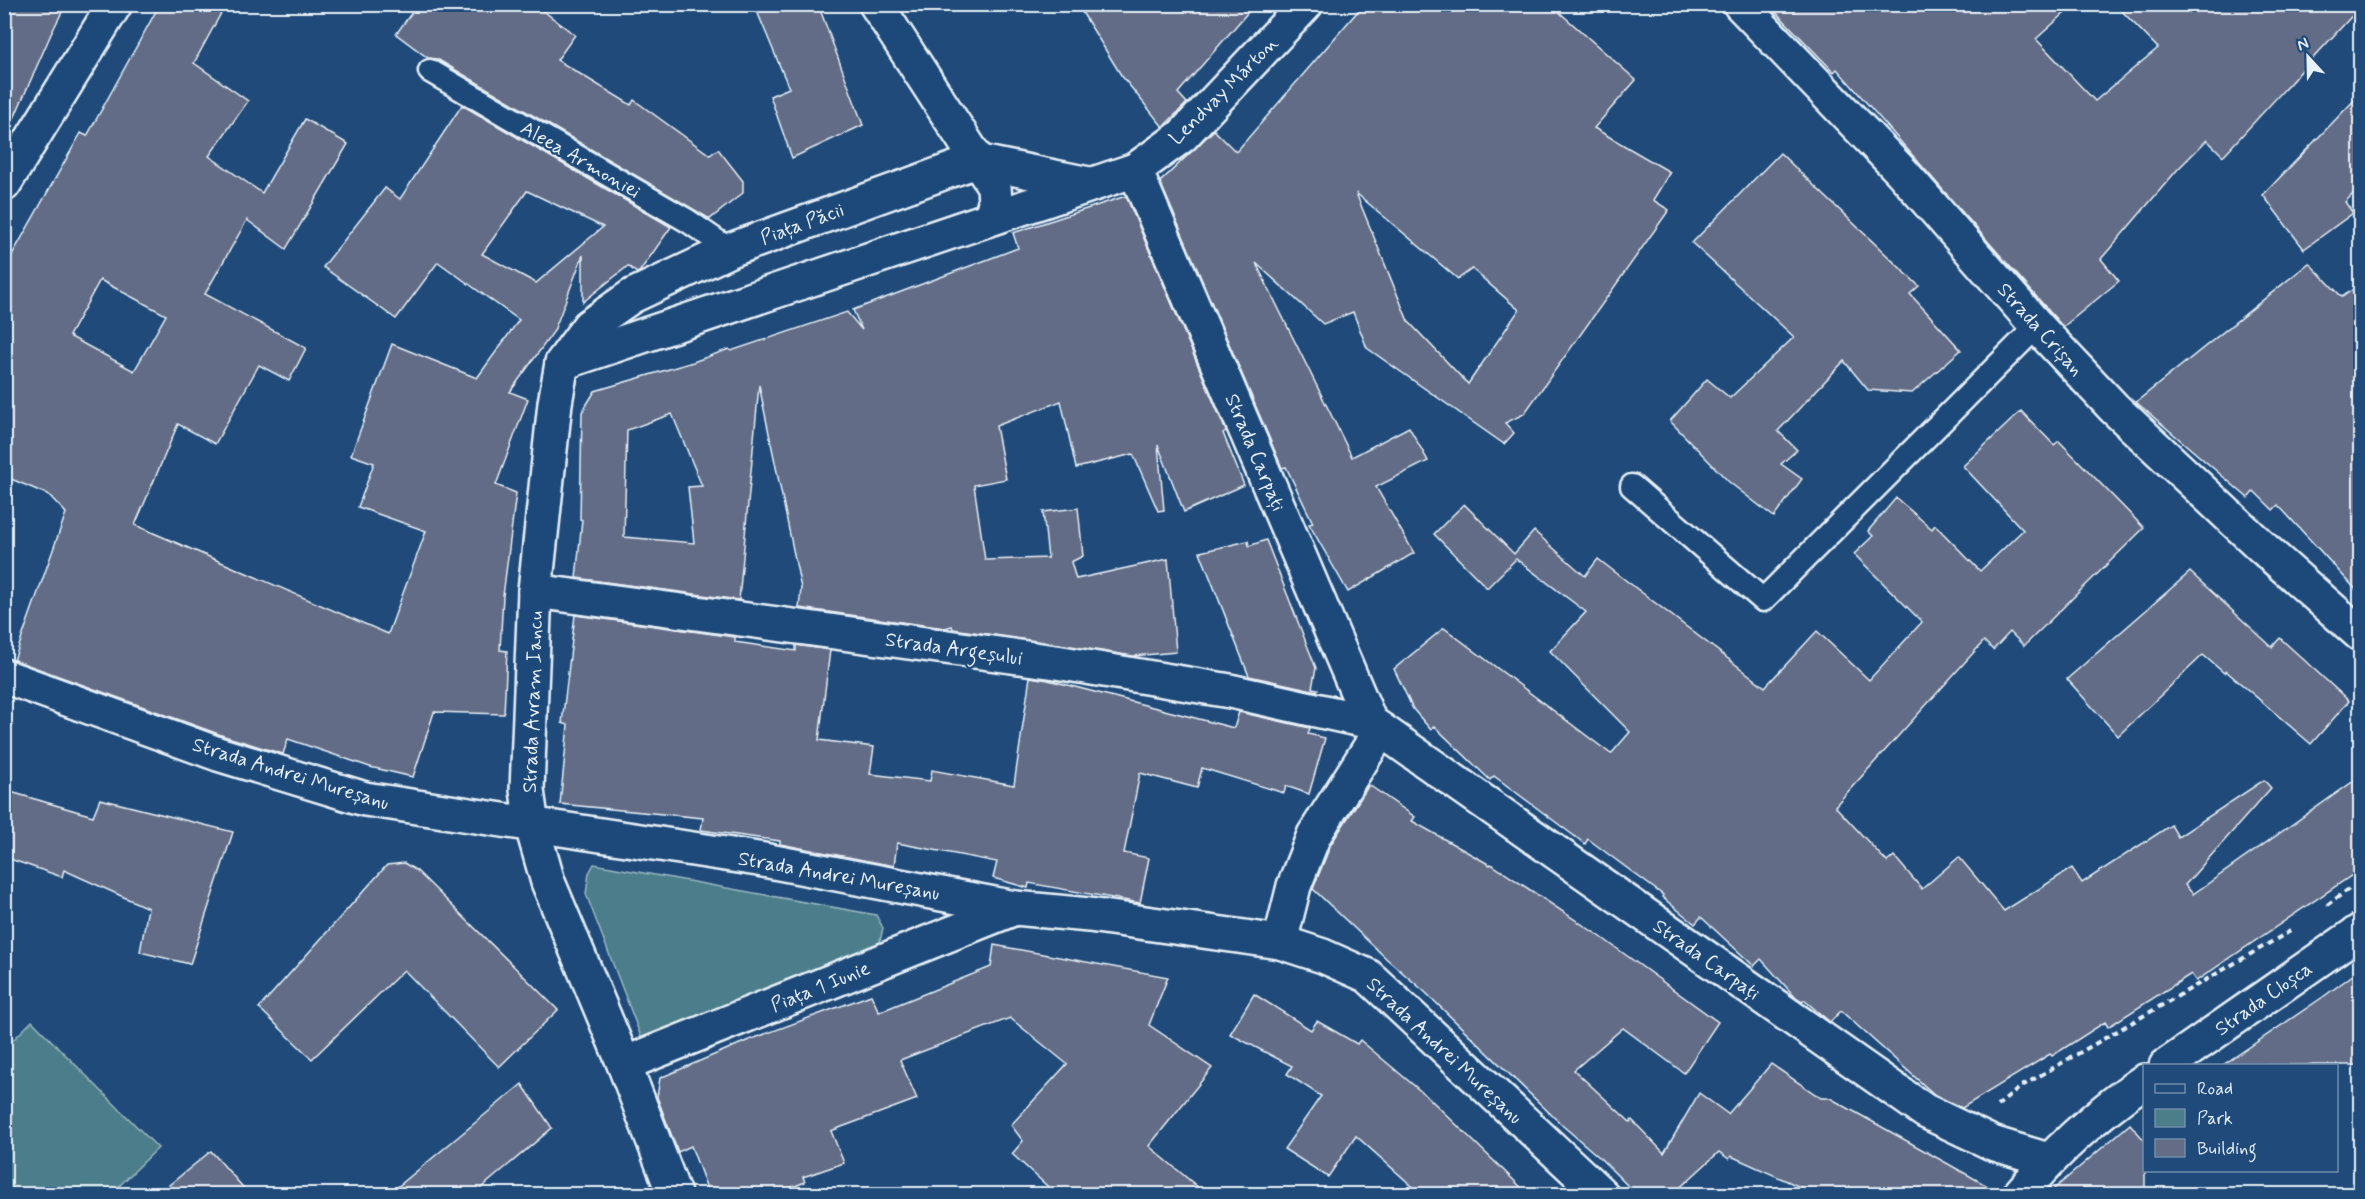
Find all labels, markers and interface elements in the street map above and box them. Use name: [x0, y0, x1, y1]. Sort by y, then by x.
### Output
north arrow: [2278, 27, 2338, 87]
street label: Lendvay Márton: [1164, 30, 1285, 151]
text: N: [2294, 33, 2312, 56]
street label: Aleea Armoniei: [515, 115, 645, 206]
street label: Piața Păcii: [757, 197, 848, 252]
street label: Strada Crișan: [1991, 277, 2089, 383]
street label: Strada Carpați: [1218, 390, 1291, 515]
street label: Strada Avram Iancu: [517, 611, 550, 794]
street label: Strada Argeșului: [883, 626, 1024, 674]
street label: Strada Andrei Mureșanu: [189, 732, 392, 817]
street label: Strada Andrei Mureșanu: [736, 845, 942, 908]
street label: Strada Carpați: [1647, 913, 1765, 1007]
street label: Piața 1 Iunie: [767, 955, 874, 1020]
street label: Strada Cloșca: [2210, 956, 2318, 1043]
street label: Strada Andrei Mureșanu: [1360, 972, 1528, 1131]
legend: [2143, 1064, 2338, 1172]
text: Road: [2197, 1077, 2233, 1101]
text: Park: [2197, 1107, 2233, 1131]
text: Building: [2197, 1137, 2257, 1163]

